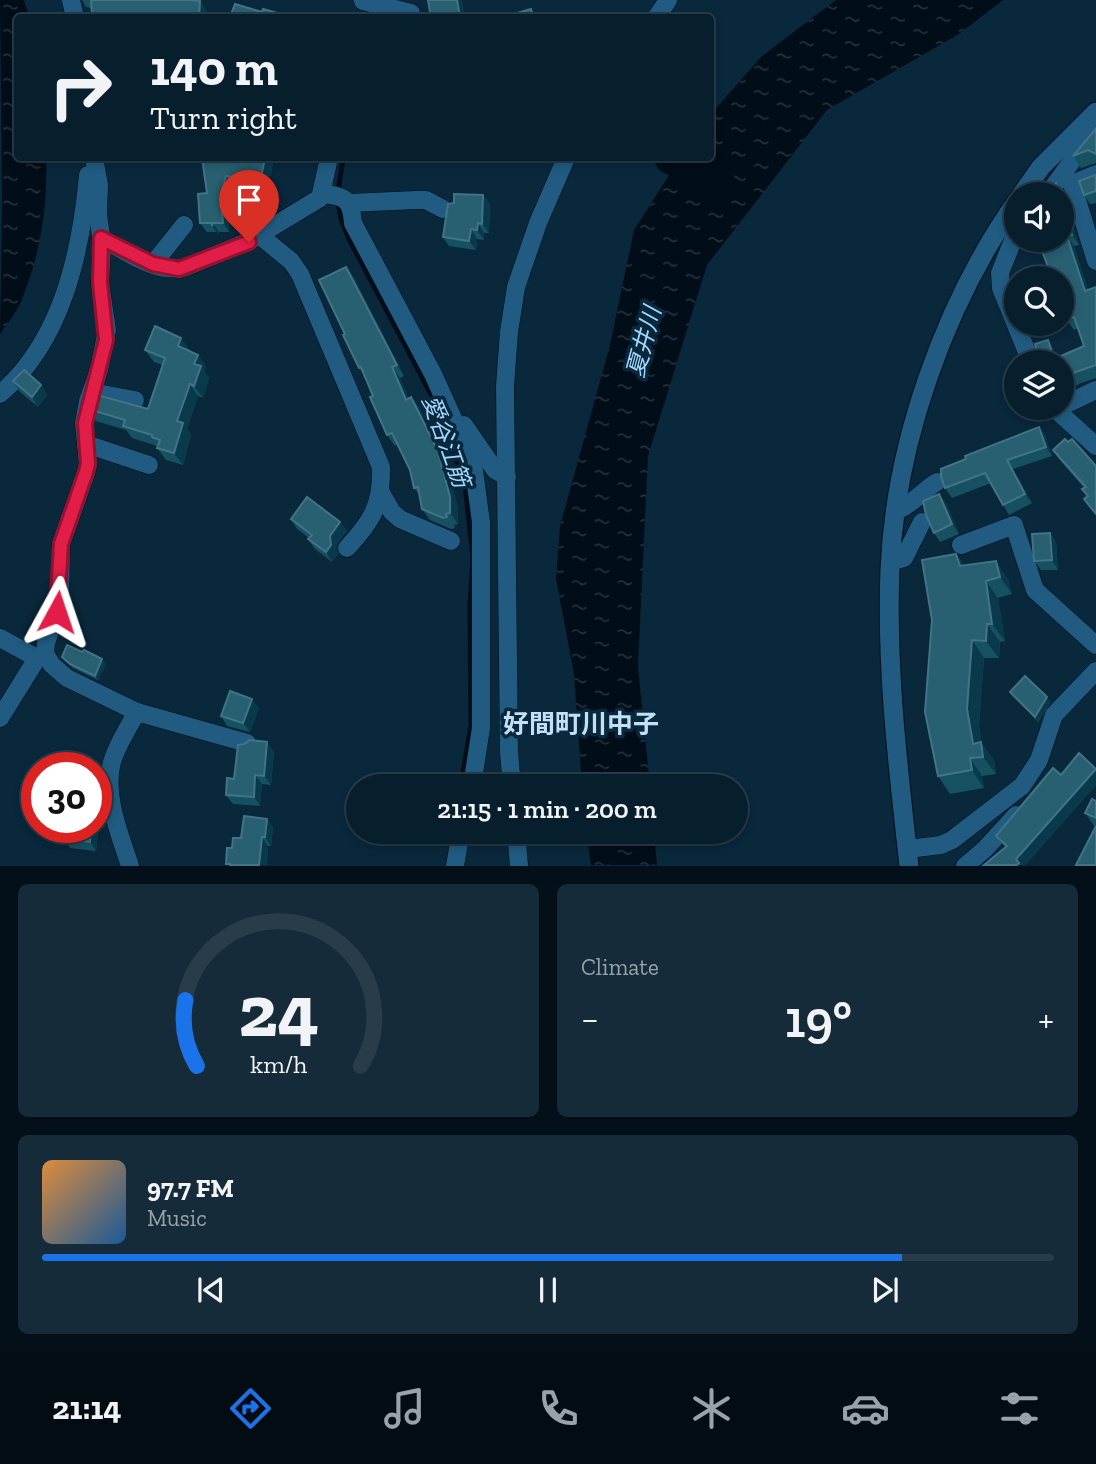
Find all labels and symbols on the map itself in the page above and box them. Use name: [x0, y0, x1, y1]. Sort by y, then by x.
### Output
pin: [219, 170, 279, 242]
water label: 夏井川: [620, 300, 668, 380]
water label: 愛谷江筋: [416, 391, 478, 495]
position arrow: [20, 575, 94, 649]
district label: 好間町川中子: [503, 708, 659, 740]
speed limit sign: 30: [21, 752, 112, 843]

